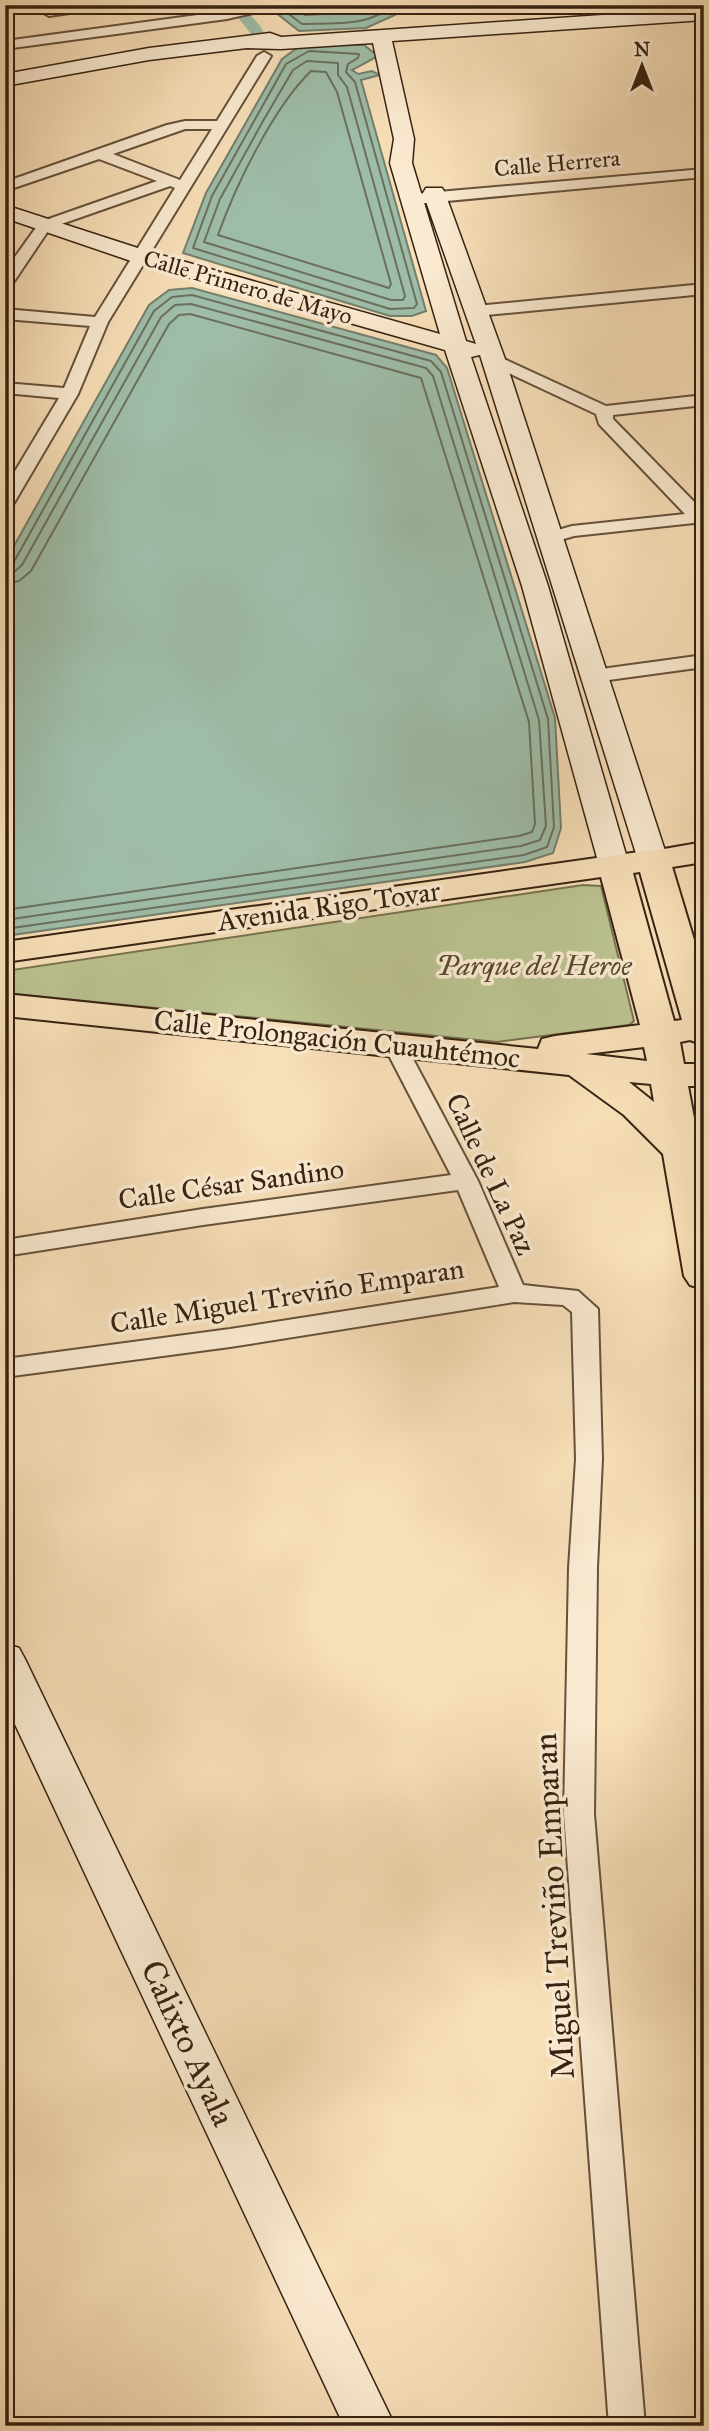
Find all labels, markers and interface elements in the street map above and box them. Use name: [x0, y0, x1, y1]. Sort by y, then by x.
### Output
north arrow: [608, 32, 678, 102]
text: N: [634, 38, 650, 61]
street label: Calle Herrera: [493, 144, 622, 182]
street label: Calle Primero de Mayo: [140, 244, 356, 330]
street label: Avenida Rigo Tovar: [214, 873, 443, 939]
park label: Parque del Heroe: [436, 948, 632, 983]
street label: Calle Prolongación Cuauhtémoc: [152, 1002, 522, 1076]
street label: Calle de La Paz: [438, 1088, 544, 1260]
street label: Calle César Sandino: [116, 1151, 346, 1217]
street label: Calle Miguel Treviño Emparan: [108, 1251, 466, 1341]
street label: Miguel Treviño Emparan: [525, 1732, 583, 2080]
street label: Calixto Ayala: [132, 1954, 244, 2132]

